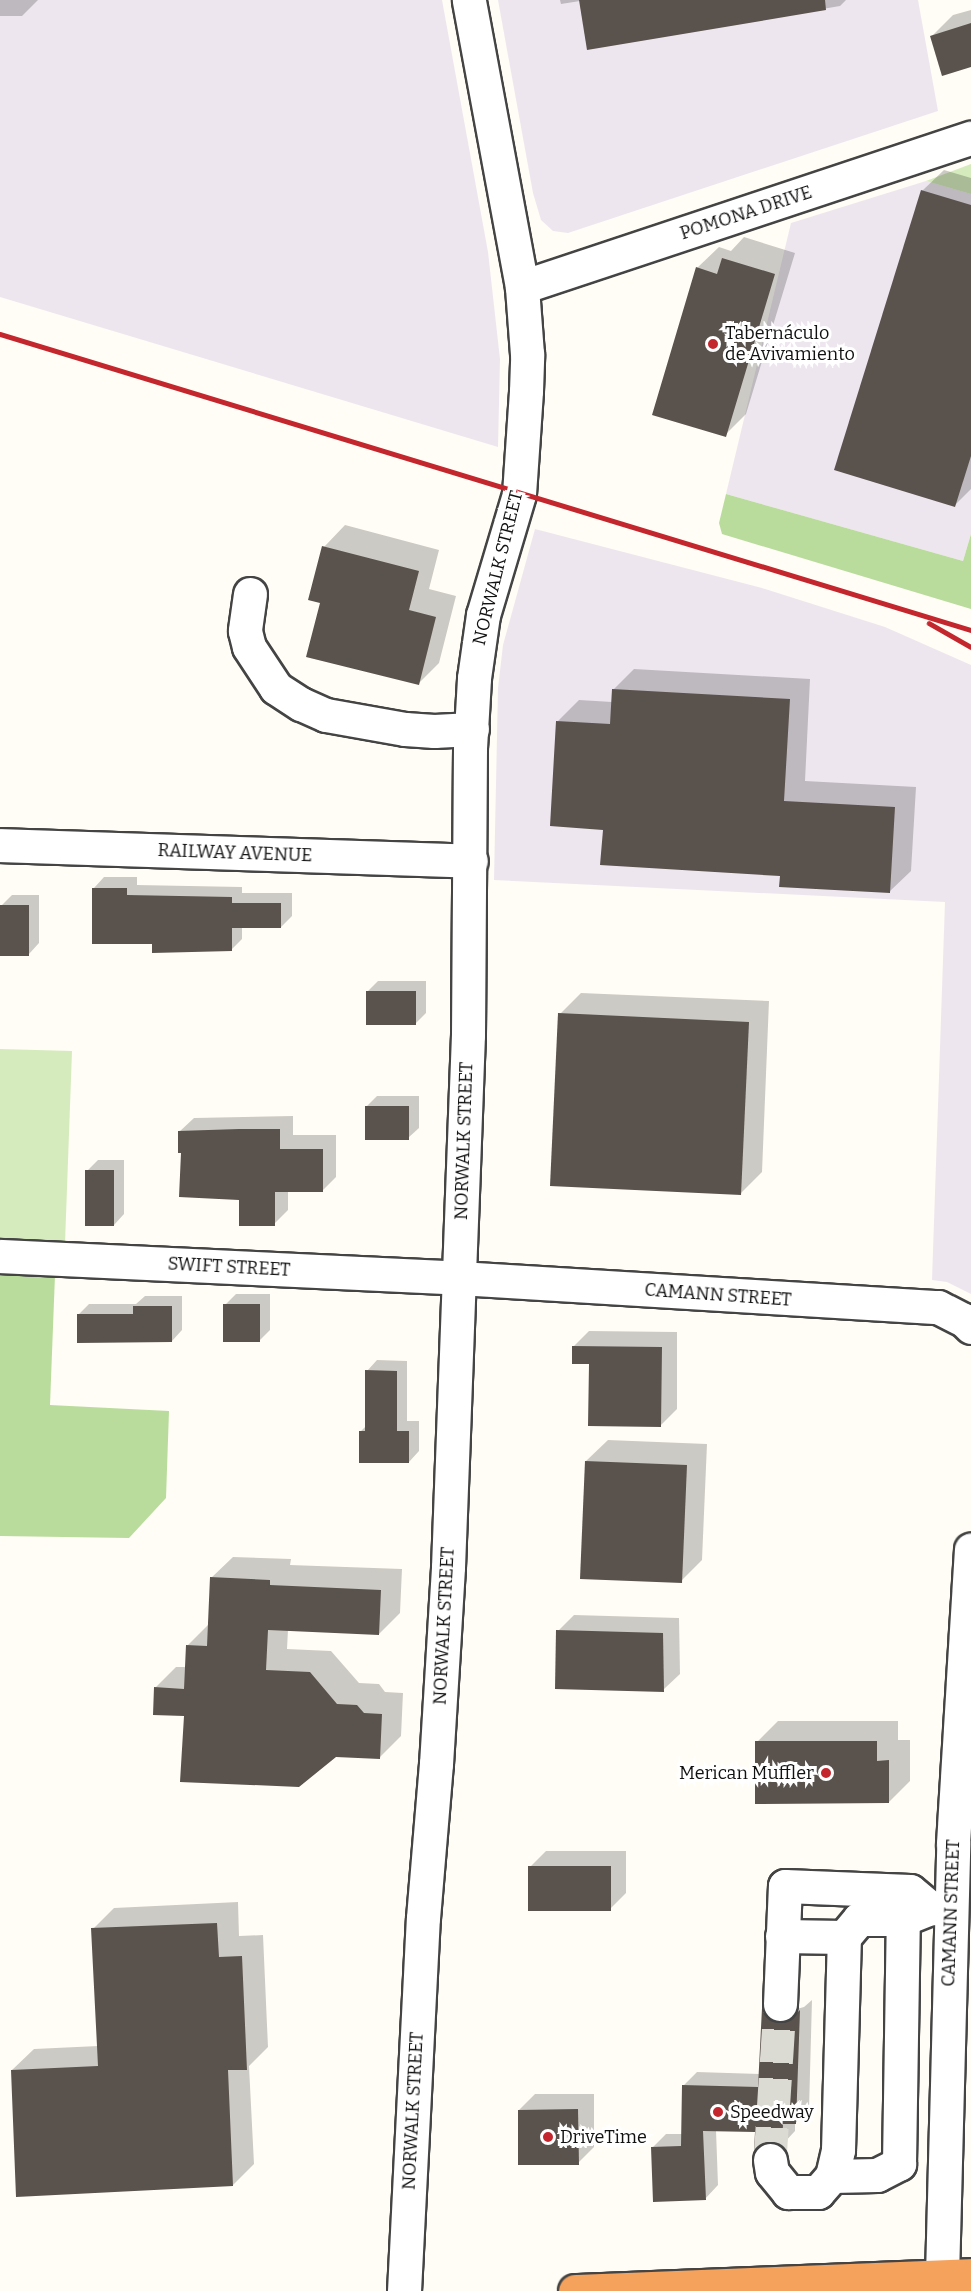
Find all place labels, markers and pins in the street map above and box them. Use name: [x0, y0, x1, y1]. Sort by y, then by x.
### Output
place label: Tabernáculo de Avivamiento: [725, 323, 855, 366]
marker: Tabernáculo de Avivamiento: [706, 337, 720, 351]
place label: Merican Muffler: [679, 1762, 814, 1784]
marker: Merican Muffler: [819, 1766, 833, 1780]
place label: Speedway: [730, 2101, 814, 2123]
marker: Speedway: [711, 2105, 725, 2119]
place label: DriveTime: [560, 2126, 647, 2148]
marker: DriveTime: [541, 2130, 555, 2144]

